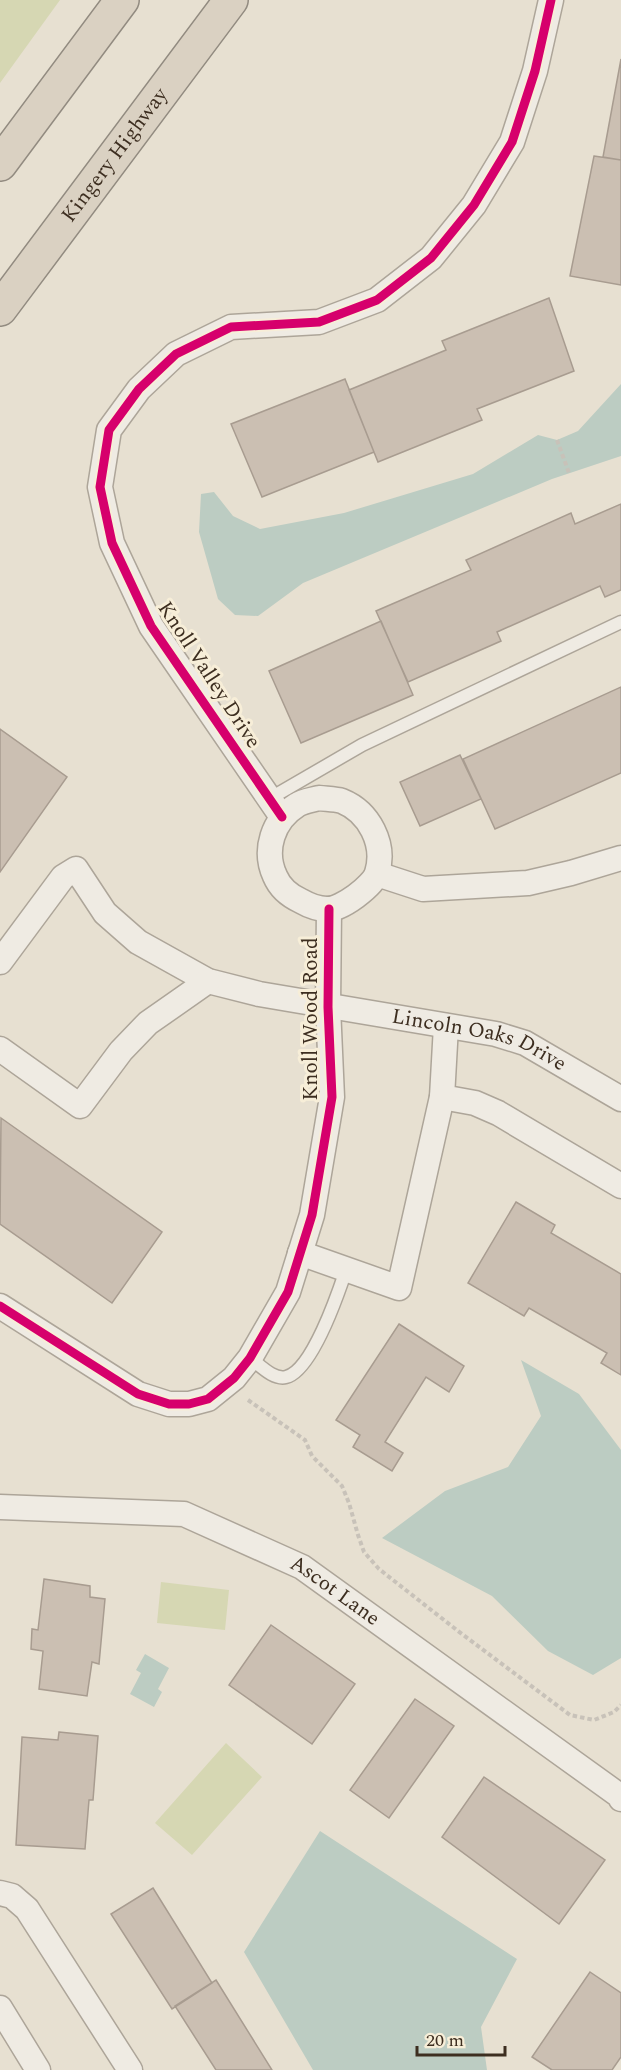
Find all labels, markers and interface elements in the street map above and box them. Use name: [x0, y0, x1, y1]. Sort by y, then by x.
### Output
street label: Kingery Highway: [54, 80, 177, 230]
street label: Knoll Valley Drive: [149, 595, 269, 755]
street label: Knoll Wood Road: [295, 937, 327, 1101]
street label: Lincoln Oaks Drive: [389, 1001, 572, 1080]
street label: Ascot Lane: [285, 1548, 387, 1634]
scale bar: [417, 2019, 506, 2057]
text: 20 m: [426, 2027, 464, 2054]

